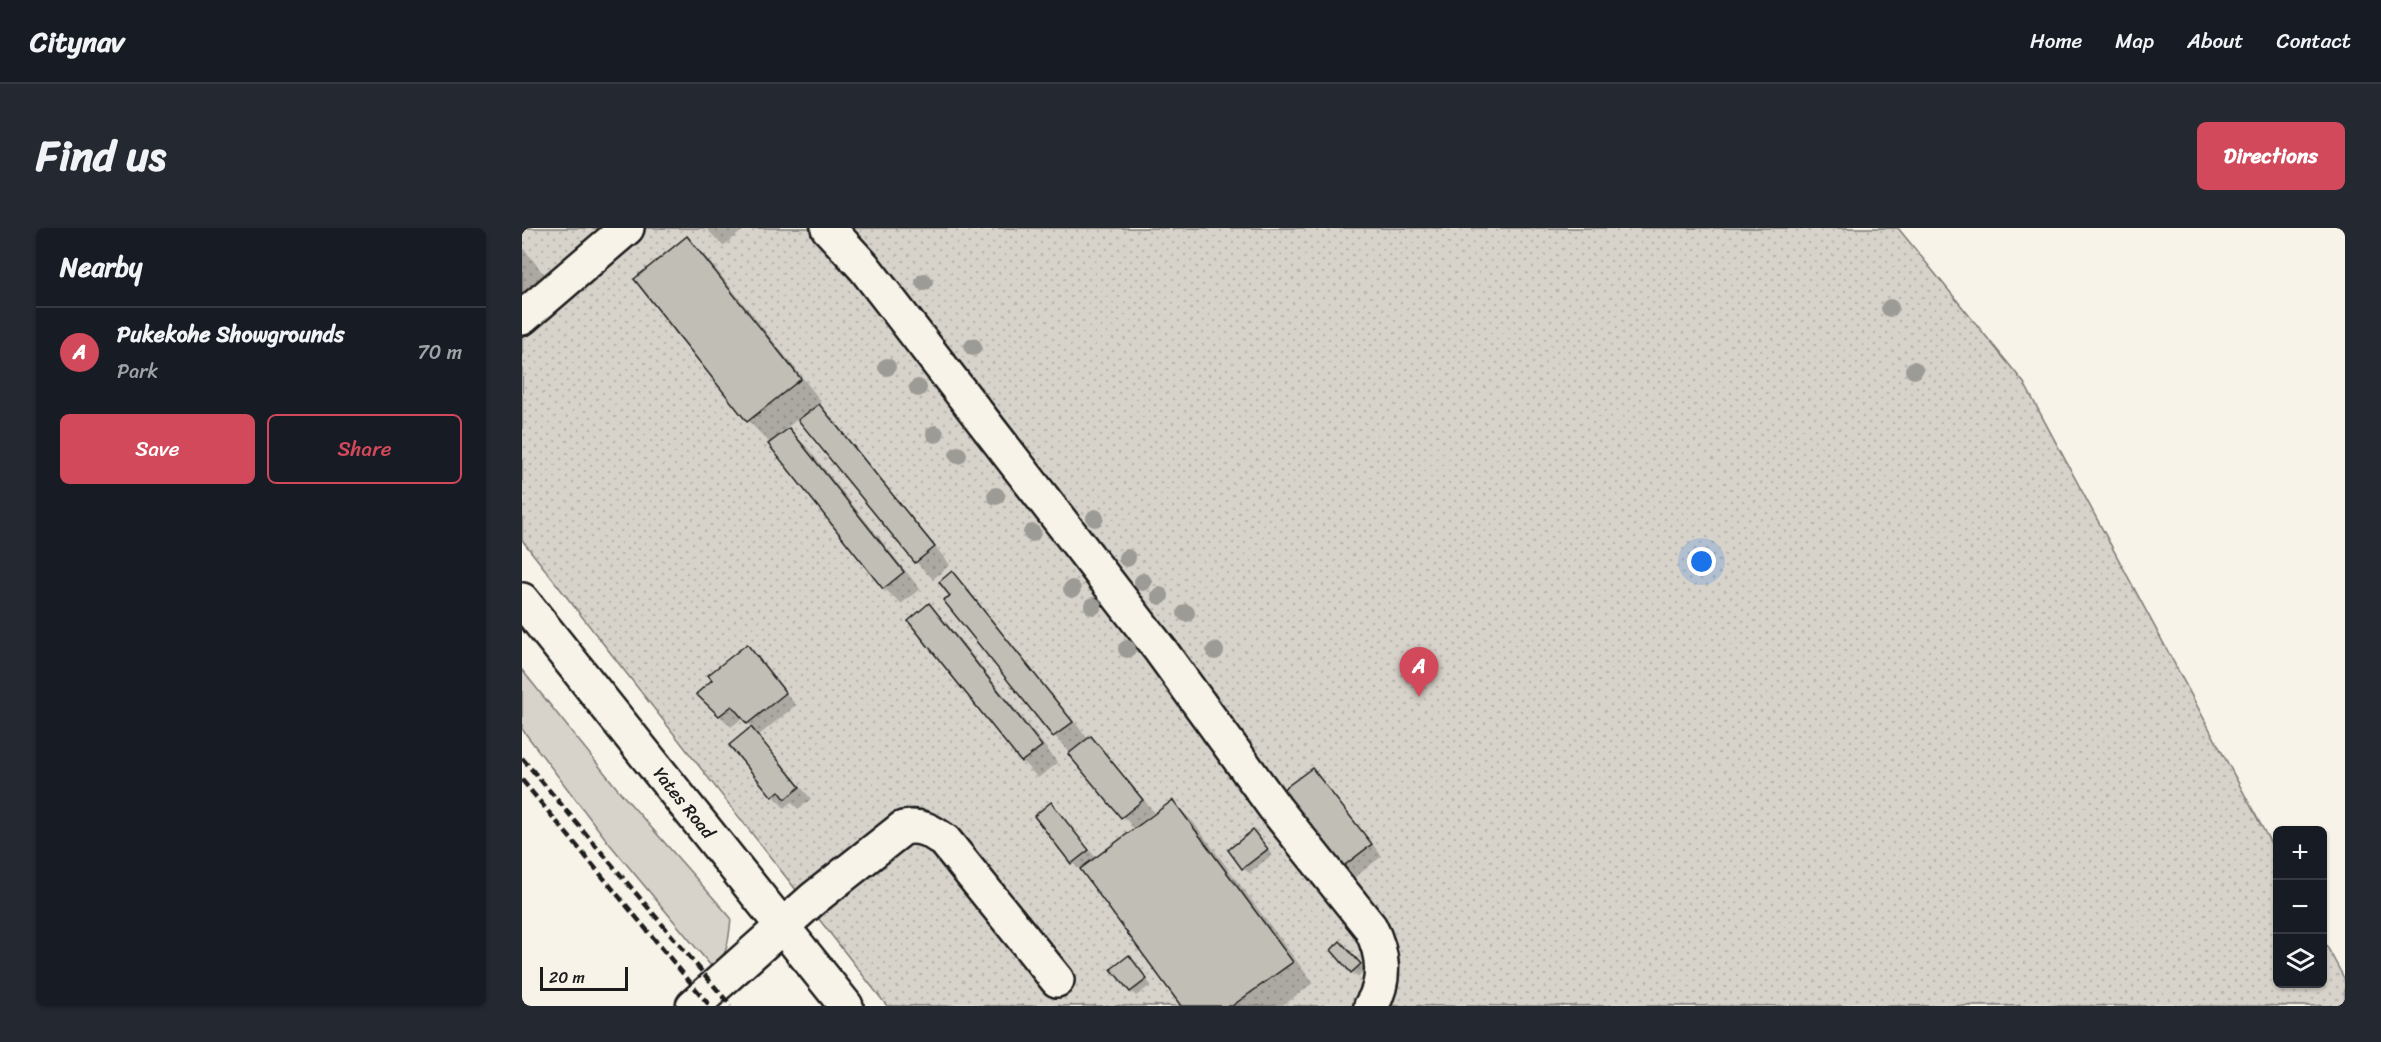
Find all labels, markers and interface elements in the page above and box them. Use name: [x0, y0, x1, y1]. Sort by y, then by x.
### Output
text: Citynav: [30, 17, 124, 66]
text: Home: [2030, 22, 2082, 60]
text: Map: [2115, 22, 2154, 60]
text: About: [2187, 22, 2244, 60]
text: Contact: [2277, 22, 2351, 60]
text: Find us: [36, 119, 166, 193]
button: Directions: [2197, 122, 2345, 190]
text: Nearby: [60, 244, 142, 290]
text: Pukekohe Showgrounds: [117, 315, 344, 354]
text: A: [73, 335, 86, 370]
text: 70 m: [417, 335, 462, 370]
text: Park: [117, 354, 158, 389]
button: Save: [60, 414, 255, 484]
button: Share: [267, 414, 462, 484]
your location: [1687, 547, 1716, 576]
pin: A: [1400, 648, 1438, 697]
street label: Yates Road: [645, 760, 724, 847]
map controls: [2273, 826, 2327, 988]
button: +: [2273, 826, 2327, 880]
button: −: [2273, 880, 2327, 934]
button: layers: [2273, 934, 2327, 988]
text: 20 m: [549, 963, 585, 992]
scale bar: [540, 964, 628, 992]

